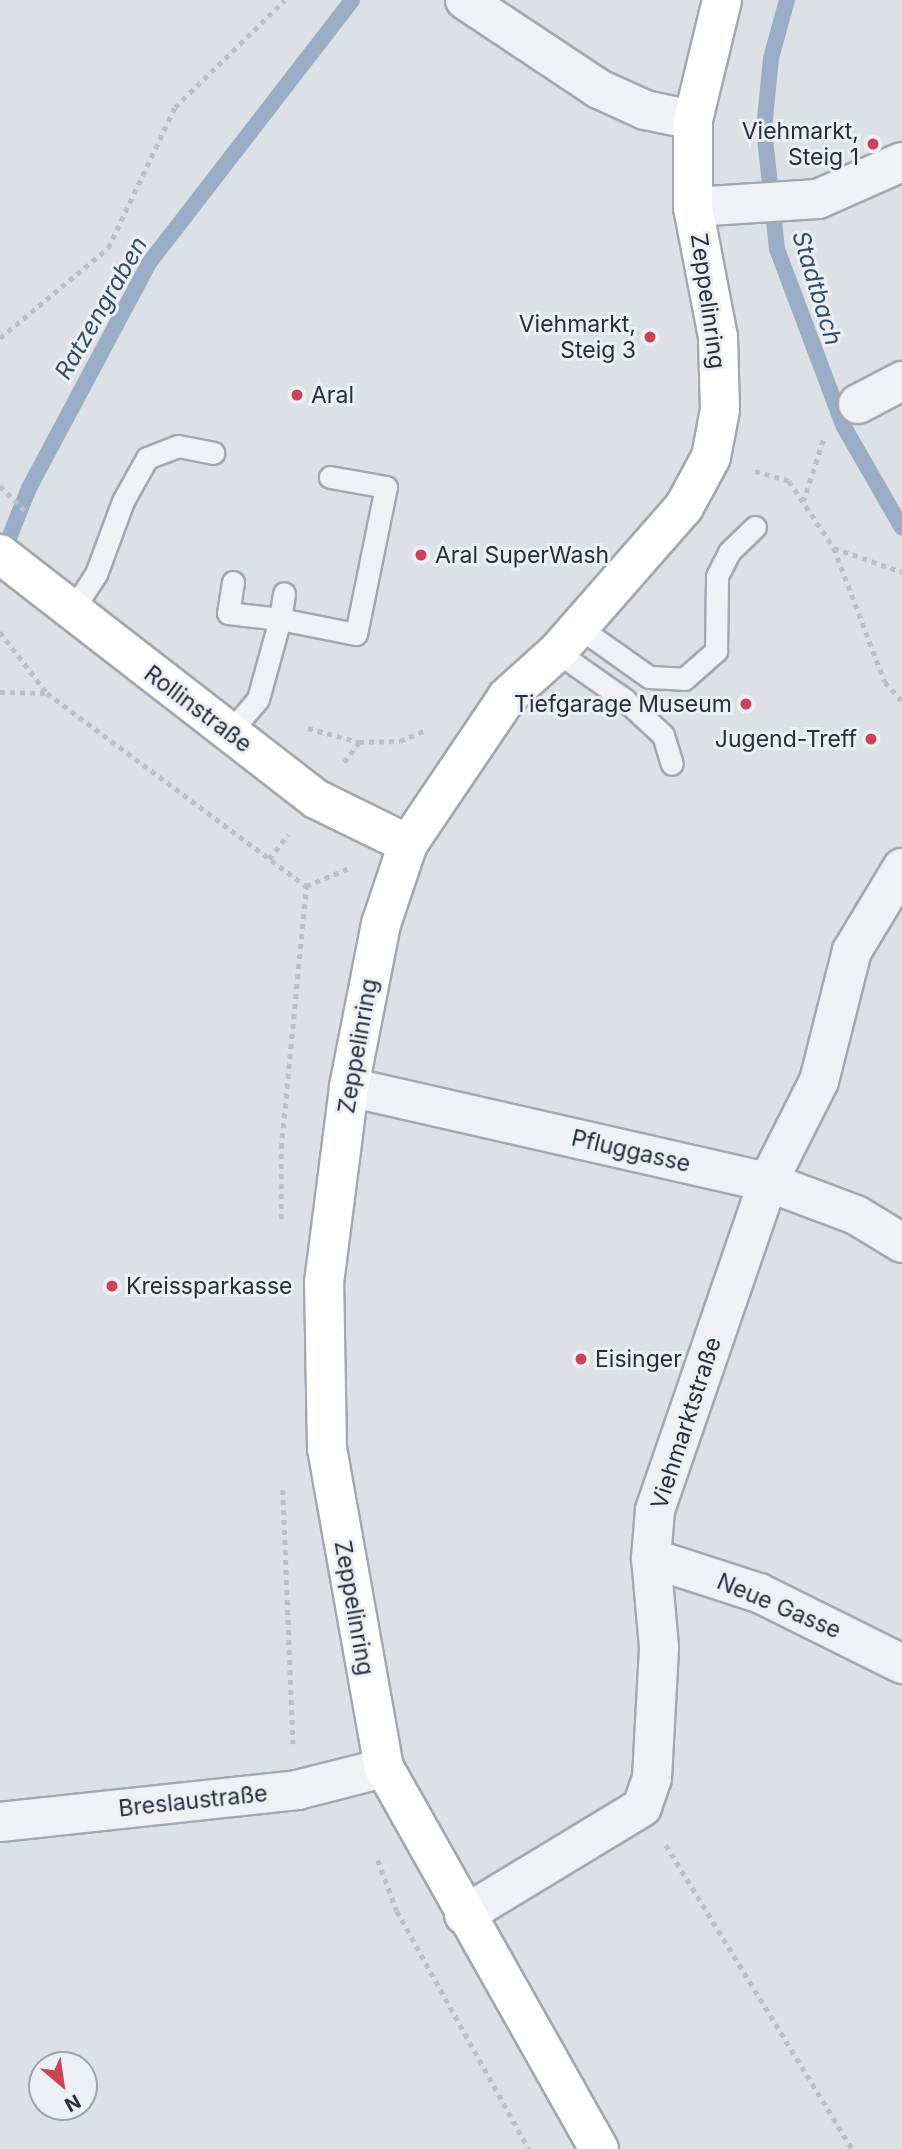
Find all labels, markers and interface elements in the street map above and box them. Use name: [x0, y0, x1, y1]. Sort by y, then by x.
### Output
place label: Viehmarkt, Steig 1: [742, 117, 859, 171]
marker: Viehmarkt, Steig 1: [865, 136, 881, 152]
water label: Stadtbach: [786, 227, 848, 349]
water label: Ratzengraben: [49, 232, 153, 384]
street label: Zeppelinring: [685, 232, 731, 370]
place label: Viehmarkt, Steig 3: [519, 310, 636, 364]
marker: Viehmarkt, Steig 3: [642, 329, 658, 345]
place label: Aral: [311, 381, 354, 409]
marker: Aral: [289, 387, 305, 403]
place label: Aral SuperWash: [435, 541, 609, 569]
marker: Aral SuperWash: [413, 547, 429, 563]
street label: Rollinstraße: [139, 660, 257, 758]
place label: Tiefgarage Museum: [514, 690, 732, 718]
marker: Tiefgarage Museum: [738, 696, 754, 712]
place label: Jugend-Treff: [715, 725, 857, 753]
marker: Jugend-Treff: [863, 731, 879, 747]
street label: Zeppelinring: [333, 976, 383, 1116]
street label: Pfluggasse: [569, 1124, 693, 1178]
place label: Kreissparkasse: [126, 1272, 292, 1300]
marker: Kreissparkasse: [104, 1278, 120, 1294]
street label: Viehmarktstraße: [645, 1333, 727, 1513]
place label: Eisinger: [595, 1345, 682, 1373]
marker: Eisinger: [573, 1351, 589, 1367]
street label: Zeppelinring: [329, 1538, 379, 1678]
street label: Neue Gasse: [713, 1568, 845, 1644]
street label: Breslaustraße: [117, 1779, 269, 1823]
north arrow: [28, 2051, 98, 2121]
text: N: [61, 2089, 84, 2117]

